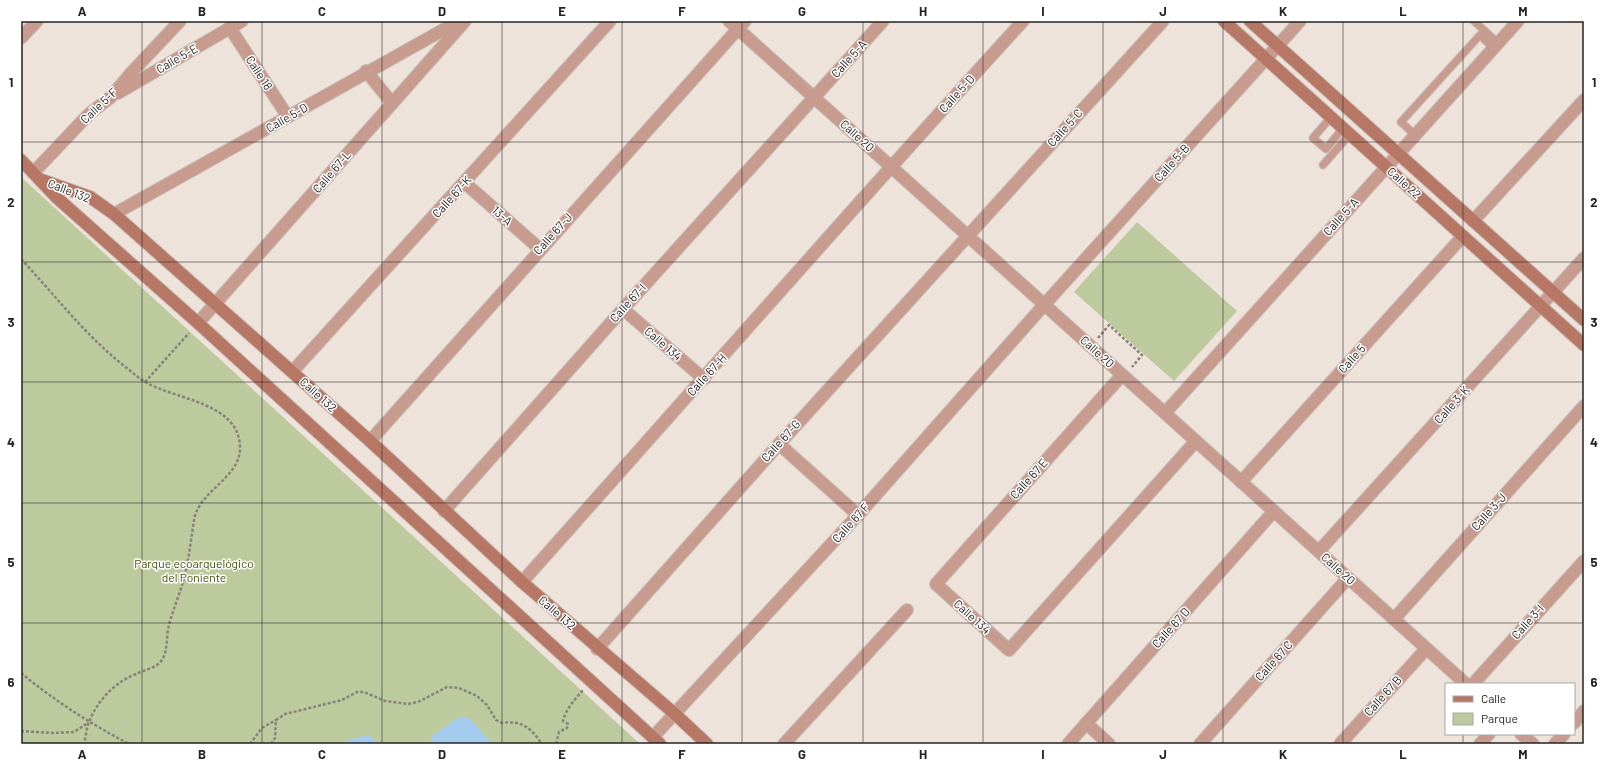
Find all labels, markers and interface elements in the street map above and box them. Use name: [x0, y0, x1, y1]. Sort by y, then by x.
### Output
text: A: [78, 3, 87, 19]
text: B: [198, 3, 206, 19]
text: C: [318, 3, 326, 19]
text: D: [438, 3, 446, 19]
text: E: [558, 3, 566, 19]
text: F: [678, 3, 686, 19]
text: G: [798, 3, 806, 19]
text: H: [919, 3, 927, 19]
text: I: [1041, 3, 1045, 19]
text: J: [1159, 3, 1167, 19]
text: K: [1279, 3, 1287, 19]
text: L: [1399, 3, 1407, 19]
text: M: [1518, 3, 1528, 19]
street label: Calle 5-A: [828, 37, 869, 80]
street label: Calle 5-E: [153, 41, 200, 76]
street label: Calle 18: [244, 53, 276, 92]
street label: Calle 5-D: [936, 72, 977, 115]
text: 1: [9, 74, 13, 90]
text: 1: [1592, 74, 1596, 90]
street label: Calle 5-F: [77, 85, 120, 126]
street label: Calle 5-D: [263, 100, 310, 135]
street label: Calle 5-C: [1044, 106, 1085, 149]
street label: Calle 20: [838, 116, 878, 154]
street label: Calle 5-B: [1151, 141, 1192, 184]
street label: Calle 67-L: [309, 147, 353, 195]
street label: Calle 22: [1385, 163, 1424, 201]
street label: Calle 67-K: [429, 172, 474, 220]
street label: Calle 132: [46, 176, 93, 205]
text: 2: [7, 194, 15, 210]
text: 2: [1590, 194, 1598, 210]
street label: Calle 5-A: [1320, 195, 1361, 238]
street label: 13-A: [490, 203, 516, 228]
street label: Calle 67-J: [530, 210, 575, 257]
street label: Calle 67-I: [606, 280, 648, 325]
text: 3: [7, 314, 15, 330]
text: 3: [1590, 314, 1598, 330]
street label: Calle 134: [642, 323, 685, 363]
street label: Calle 20: [1078, 332, 1118, 370]
street label: Calle 5: [1335, 341, 1368, 376]
street label: Calle 67-H: [684, 350, 729, 398]
street label: Calle 132: [297, 374, 340, 414]
street label: Calle 3-K: [1431, 382, 1472, 426]
street label: Calle 67-G: [758, 416, 803, 464]
text: 4: [7, 434, 15, 450]
text: 4: [1590, 434, 1598, 450]
street label: Calle 67 E: [1007, 455, 1050, 501]
street label: Calle 3-J: [1468, 490, 1509, 533]
street label: Calle 67 F: [829, 499, 872, 545]
street label: Calle 20: [1319, 549, 1359, 587]
text: 5: [7, 554, 15, 570]
text: 5: [1590, 554, 1598, 570]
park label: Parque ecoarquelógico del Poniente: [134, 556, 254, 584]
street label: Calle 132: [536, 592, 579, 632]
street label: Calle 134: [951, 596, 994, 636]
street label: Calle 3-I: [1508, 601, 1546, 641]
street label: Calle 67 D: [1149, 604, 1192, 650]
street label: Calle 67 C: [1252, 637, 1295, 683]
street label: Calle 67 B: [1361, 672, 1404, 718]
text: 6: [8, 674, 15, 690]
text: 6: [1591, 674, 1598, 690]
legend: [1445, 683, 1575, 735]
text: Calle: [1481, 691, 1506, 705]
text: Parque: [1481, 711, 1518, 725]
text: A: [78, 746, 87, 762]
text: B: [198, 746, 206, 762]
text: C: [318, 746, 326, 762]
text: D: [438, 746, 446, 762]
text: E: [558, 746, 566, 762]
text: F: [678, 746, 686, 762]
text: G: [798, 746, 806, 762]
text: H: [919, 746, 927, 762]
text: I: [1041, 746, 1045, 762]
text: J: [1159, 746, 1167, 762]
text: K: [1279, 746, 1287, 762]
text: L: [1399, 746, 1407, 762]
text: M: [1518, 746, 1528, 762]

